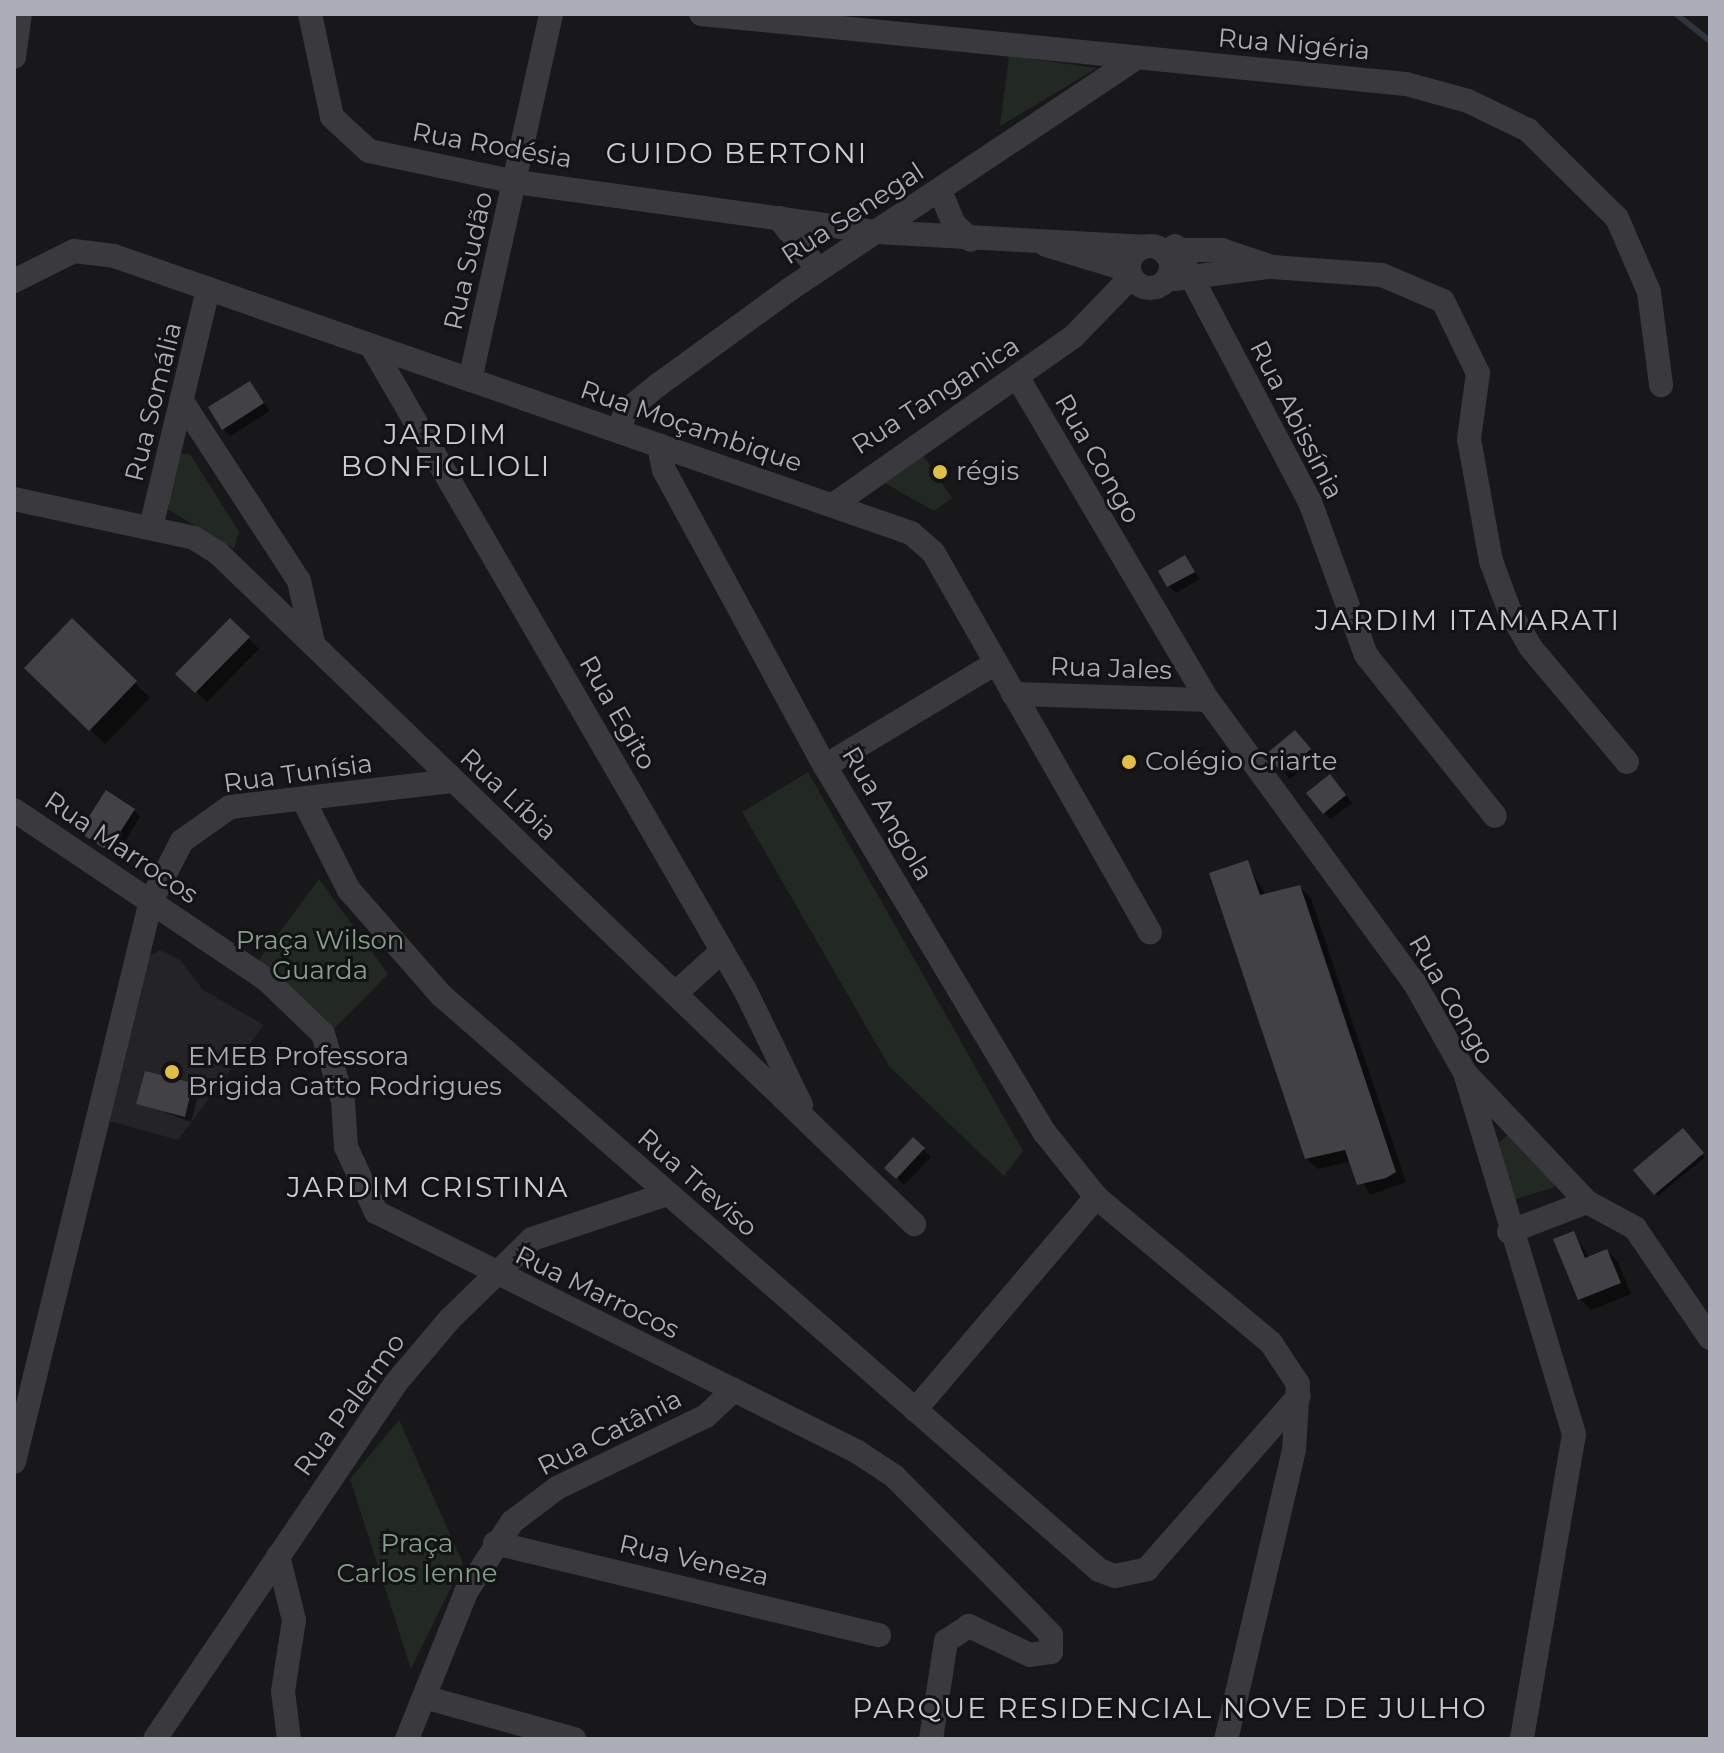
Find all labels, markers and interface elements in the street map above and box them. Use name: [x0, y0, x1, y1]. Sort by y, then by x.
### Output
street label: Rua Nigéria: [1217, 23, 1371, 67]
street label: Rua Rodésia: [410, 117, 574, 175]
district label: GUIDO BERTONI: [606, 136, 868, 170]
street label: Rua Senegal: [776, 156, 930, 272]
street label: Rua Sudão: [438, 189, 500, 333]
street label: Rua Somália: [119, 319, 189, 485]
street label: Rua Tanganica: [846, 330, 1026, 462]
street label: Rua Abissínia: [1243, 335, 1349, 505]
street label: Rua Moçambique: [576, 374, 806, 480]
street label: Rua Congo: [1047, 389, 1147, 529]
district label: JARDIM BONFIGLIOLI: [341, 417, 551, 483]
place label: régis: [956, 456, 1019, 488]
marker: régis: [931, 463, 949, 481]
district label: JARDIM ITAMARATI: [1315, 603, 1621, 637]
street label: Rua Egito: [572, 650, 662, 776]
street label: Rua Jales: [1049, 651, 1173, 687]
street label: Rua Angola: [835, 741, 939, 887]
street label: Rua Líbia: [453, 742, 563, 848]
place label: Colégio Criarte: [1145, 746, 1337, 778]
street label: Rua Tunísia: [222, 748, 374, 800]
marker: Colégio Criarte: [1120, 753, 1138, 771]
street label: Rua Marrocos: [38, 785, 204, 911]
park label: Praça Wilson Guarda: [236, 925, 404, 986]
street label: Rua Congo: [1401, 930, 1501, 1070]
place label: EMEB Professora Brigida Gatto Rodrigues: [188, 1041, 502, 1102]
marker: EMEB Professora Brigida Gatto Rodrigues: [163, 1063, 181, 1081]
street label: Rua Treviso: [631, 1122, 763, 1244]
district label: JARDIM CRISTINA: [287, 1170, 569, 1204]
street label: Rua Marrocos: [510, 1240, 684, 1346]
street label: Rua Palermo: [288, 1328, 412, 1482]
street label: Rua Catânia: [533, 1383, 687, 1483]
park label: Praça Carlos Ienne: [336, 1528, 498, 1590]
street label: Rua Veneza: [616, 1529, 772, 1593]
district label: PARQUE RESIDENCIAL NOVE DE JULHO: [852, 1691, 1488, 1725]

